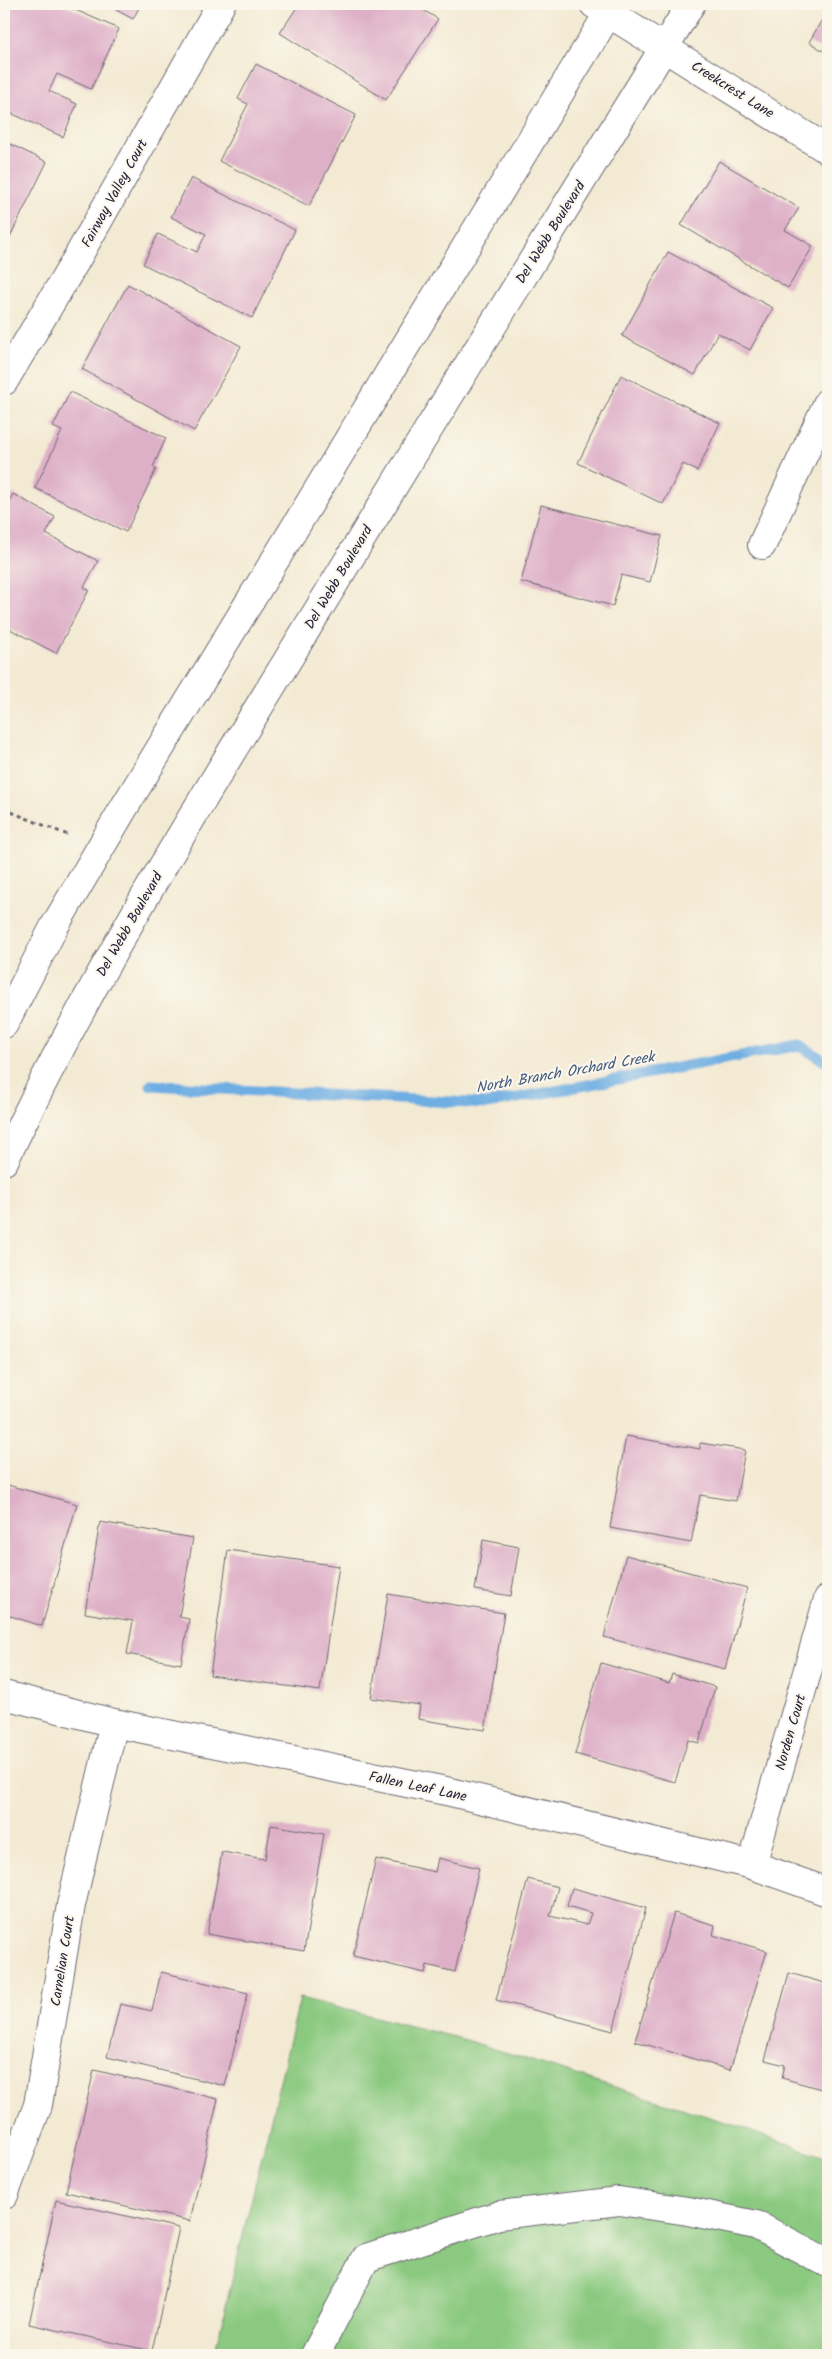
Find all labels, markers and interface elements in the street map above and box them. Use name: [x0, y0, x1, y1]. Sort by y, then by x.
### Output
street label: Creekcrest Lane: [687, 56, 779, 125]
street label: Fairway Valley Court: [76, 135, 154, 252]
street label: Del Webb Boulevard: [510, 176, 592, 288]
street label: Del Webb Boulevard: [299, 521, 379, 634]
street label: Del Webb Boulevard: [91, 867, 169, 981]
water label: North Branch Orchard Creek: [474, 1045, 658, 1101]
street label: Norden Court: [770, 1691, 812, 1773]
street label: Fallen Leaf Lane: [367, 1766, 469, 1808]
street label: Carnelian Court: [45, 1914, 81, 2008]

